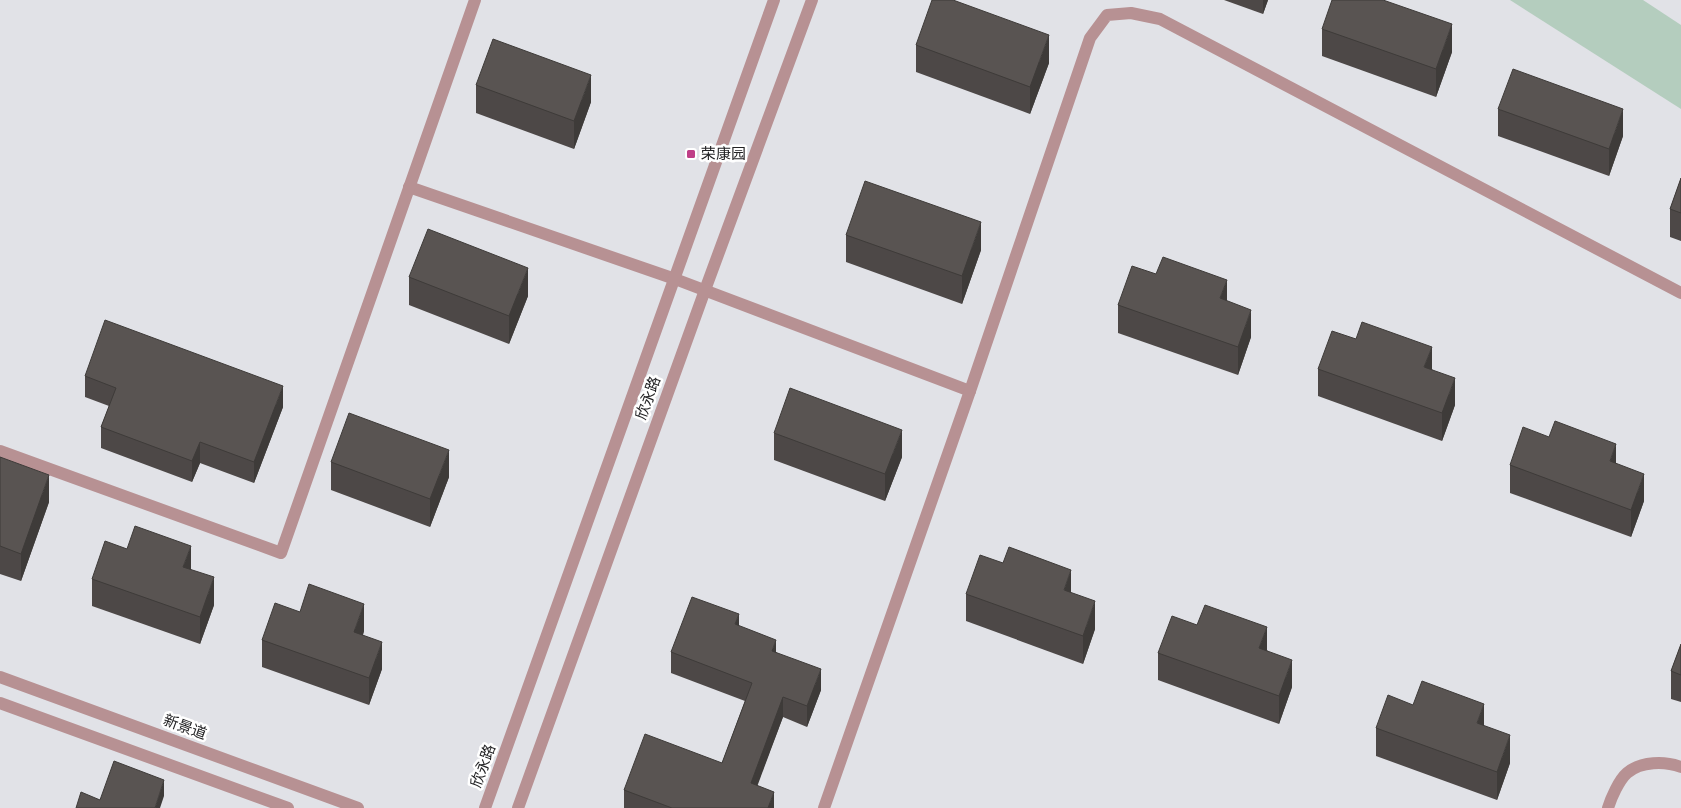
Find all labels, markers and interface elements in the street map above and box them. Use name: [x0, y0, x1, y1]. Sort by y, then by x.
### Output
place label: 荣康园: [701, 143, 746, 165]
marker: 荣康园: [685, 148, 697, 160]
street label: 欣永路: [630, 373, 666, 423]
street label: 新景道: [160, 709, 210, 745]
street label: 欣永路: [465, 741, 501, 791]

